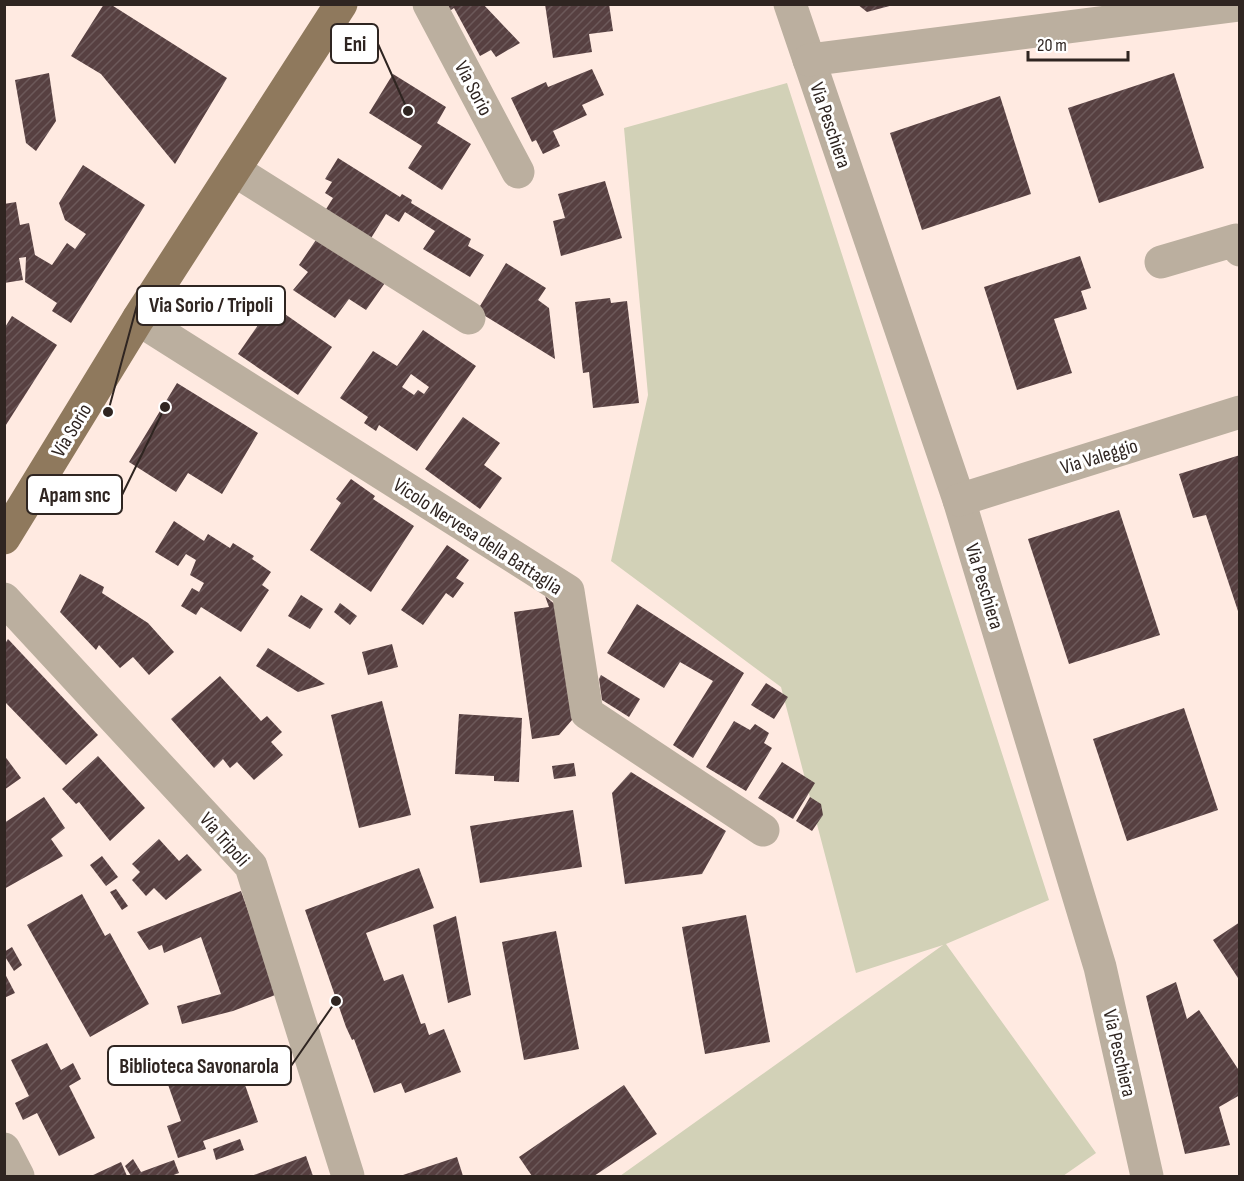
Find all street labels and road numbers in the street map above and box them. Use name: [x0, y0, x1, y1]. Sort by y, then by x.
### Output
street label: Via Sorio: [449, 57, 497, 120]
street label: Via Peschiera: [804, 79, 856, 171]
street label: Via Sorio: [47, 399, 97, 462]
street label: Via Valeggio: [1058, 434, 1141, 480]
street label: Vicolo Nervesa della Battaglia: [388, 473, 566, 600]
street label: Via Peschiera: [960, 540, 1008, 632]
street label: Via Tripoli: [194, 808, 254, 872]
street label: Via Peschiera: [1097, 1007, 1141, 1099]

